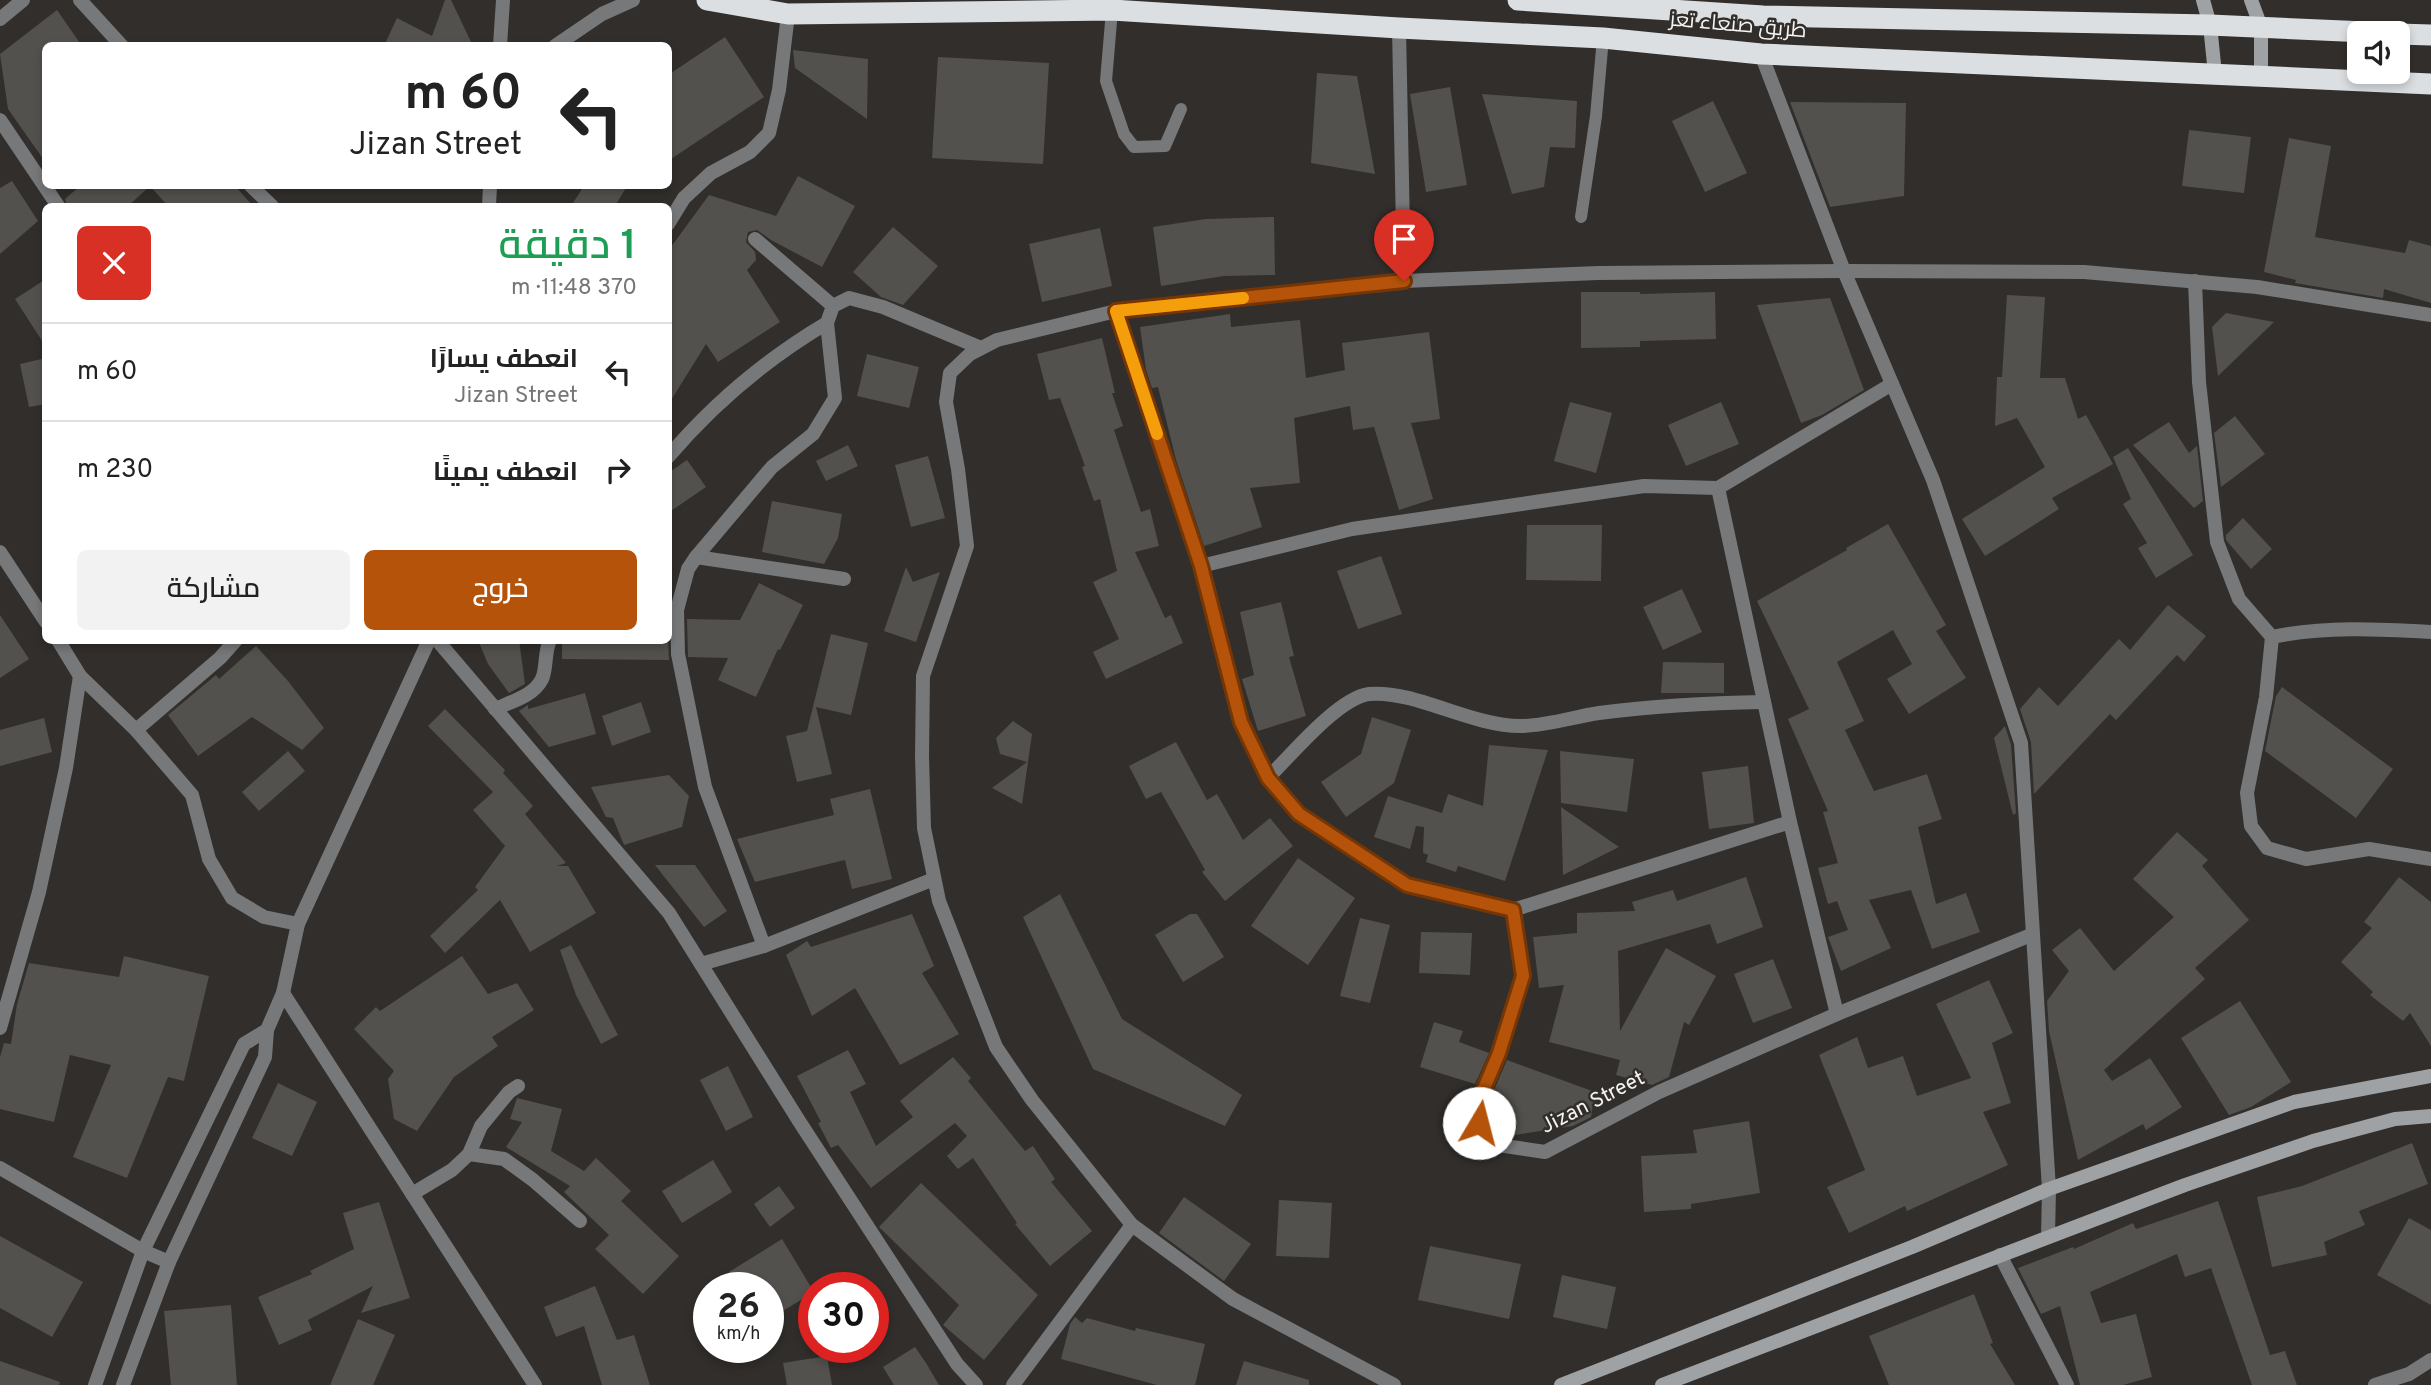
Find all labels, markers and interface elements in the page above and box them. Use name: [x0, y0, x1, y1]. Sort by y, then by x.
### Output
street label: طريق صنعاء تعز: [1667, 6, 1808, 45]
map controls: [2347, 21, 2410, 84]
button: sound: [2347, 21, 2410, 84]
text: 60 m: [404, 65, 522, 127]
icon: left: [546, 70, 637, 161]
text: Jizan Street: [349, 126, 522, 166]
pin: [1374, 209, 1434, 281]
icon: arrive: [1385, 220, 1423, 258]
text: 1 دقيقة: [498, 221, 637, 274]
button: close: [77, 226, 151, 300]
text: 370 m · 11:48: [511, 274, 637, 303]
text: انعطف يسارًا: [430, 344, 578, 377]
icon: left: [599, 353, 637, 391]
text: 60 m: [77, 356, 137, 389]
text: Jizan Street: [454, 382, 578, 411]
icon: right: [599, 451, 637, 489]
text: 230 m: [77, 454, 153, 487]
text: انعطف يمينًا: [433, 457, 578, 490]
button: مشاركة: [77, 550, 350, 630]
button: خروج: [364, 550, 637, 630]
street label: Jizan Street: [1536, 1065, 1650, 1141]
position arrow: [1442, 1086, 1516, 1160]
speed limit sign: 30: [798, 1272, 889, 1363]
text: 26: [717, 1286, 760, 1330]
text: km/h: [717, 1323, 760, 1346]

